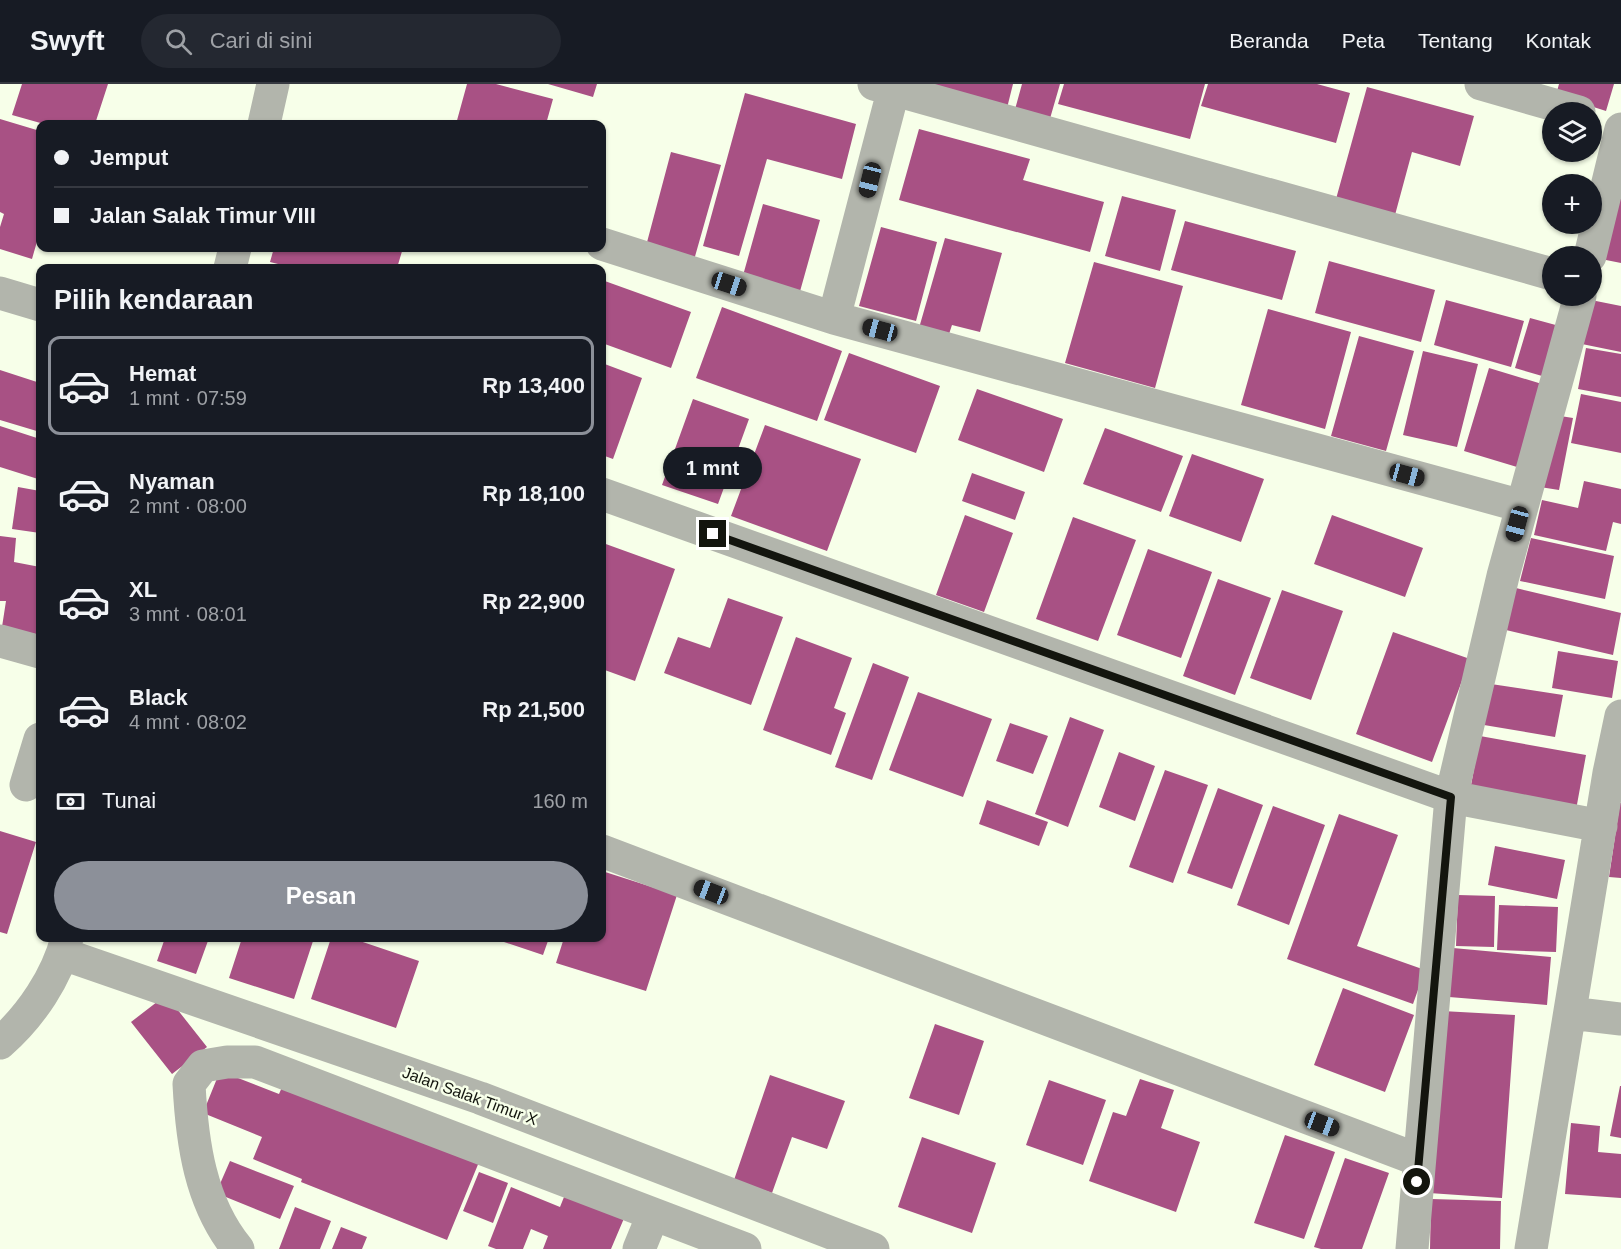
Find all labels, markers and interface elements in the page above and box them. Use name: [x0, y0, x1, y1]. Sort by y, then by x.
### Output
search box: [141, 14, 561, 68]
text: Swyft: [30, 25, 105, 56]
icon: search: [162, 25, 195, 58]
text: Cari di sini: [210, 28, 312, 53]
text: Beranda: [1229, 29, 1309, 52]
text: Peta: [1342, 29, 1385, 52]
text: Tentang: [1418, 29, 1493, 52]
text: Kontak: [1526, 29, 1591, 52]
map controls: [1542, 102, 1602, 306]
button: layers: [1542, 102, 1602, 162]
text: Jemput: [90, 145, 168, 170]
car: [857, 160, 883, 200]
button: +: [1542, 174, 1602, 234]
text: Jalan Salak Timur VIII: [90, 203, 316, 228]
button: −: [1542, 246, 1602, 306]
car: [709, 270, 749, 298]
text: Pilih kendaraan: [54, 285, 254, 315]
car: [860, 317, 900, 343]
icon: car: [57, 359, 111, 413]
text: Hemat: [129, 361, 196, 386]
text: Rp 13,400: [482, 373, 585, 398]
text: 1 mnt · 07:59: [129, 387, 247, 409]
callout: 1 mnt: [664, 447, 762, 489]
text: 1 mnt: [686, 457, 739, 479]
car: [1387, 462, 1427, 488]
icon: car: [57, 467, 111, 521]
text: Nyaman: [129, 469, 215, 494]
text: Rp 18,100: [482, 481, 585, 506]
text: 2 mnt · 08:00: [129, 495, 247, 517]
car: [1504, 504, 1530, 544]
route end: [699, 520, 726, 547]
icon: car: [57, 575, 111, 629]
text: XL: [129, 577, 157, 602]
text: Rp 22,900: [482, 589, 585, 614]
text: 3 mnt · 08:01: [129, 603, 247, 625]
icon: car: [57, 683, 111, 737]
text: Black: [129, 685, 188, 710]
text: Rp 21,500: [482, 697, 585, 722]
text: 4 mnt · 08:02: [129, 711, 247, 733]
icon: cash: [54, 785, 87, 818]
text: Tunai: [102, 788, 156, 813]
text: 160 m: [532, 790, 588, 812]
button: Pesan: [54, 861, 588, 930]
car: [691, 877, 731, 907]
street label: Jalan Salak Timur X: [400, 1064, 540, 1128]
car: [1302, 1109, 1342, 1139]
route start: [1403, 1168, 1430, 1195]

